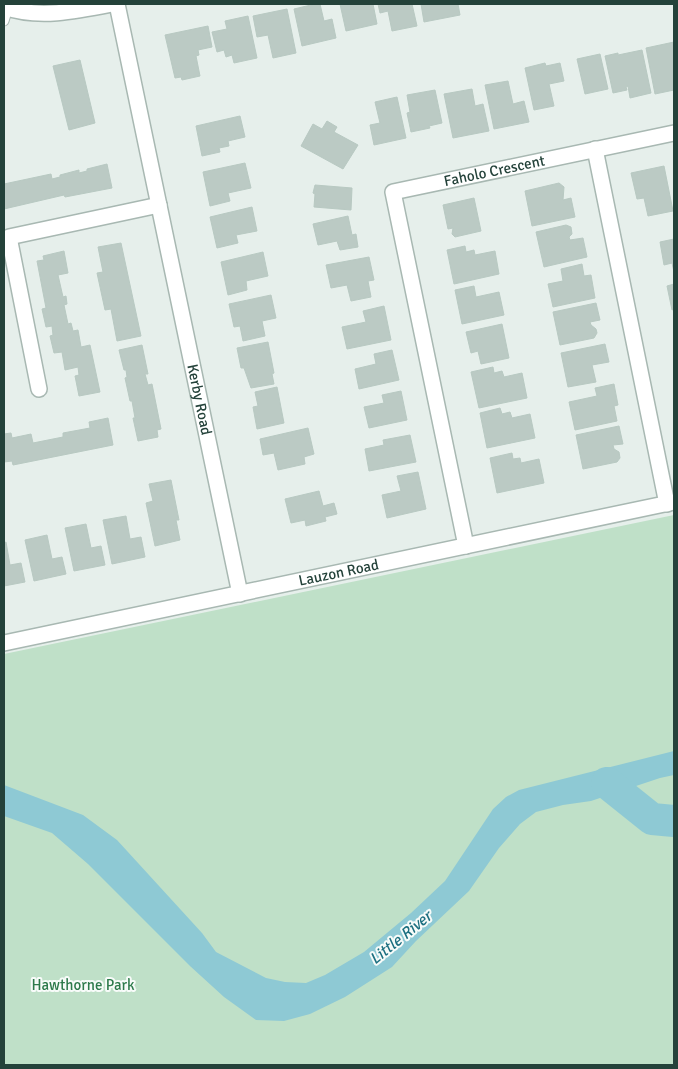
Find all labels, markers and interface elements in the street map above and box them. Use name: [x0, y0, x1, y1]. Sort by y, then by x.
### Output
street label: Faholo Crescent: [442, 151, 546, 190]
street label: Kerby Road: [183, 362, 216, 437]
street label: Lauzon Road: [297, 555, 380, 590]
water label: Little River: [365, 905, 437, 969]
park label: Hawthorne Park: [31, 976, 135, 994]

